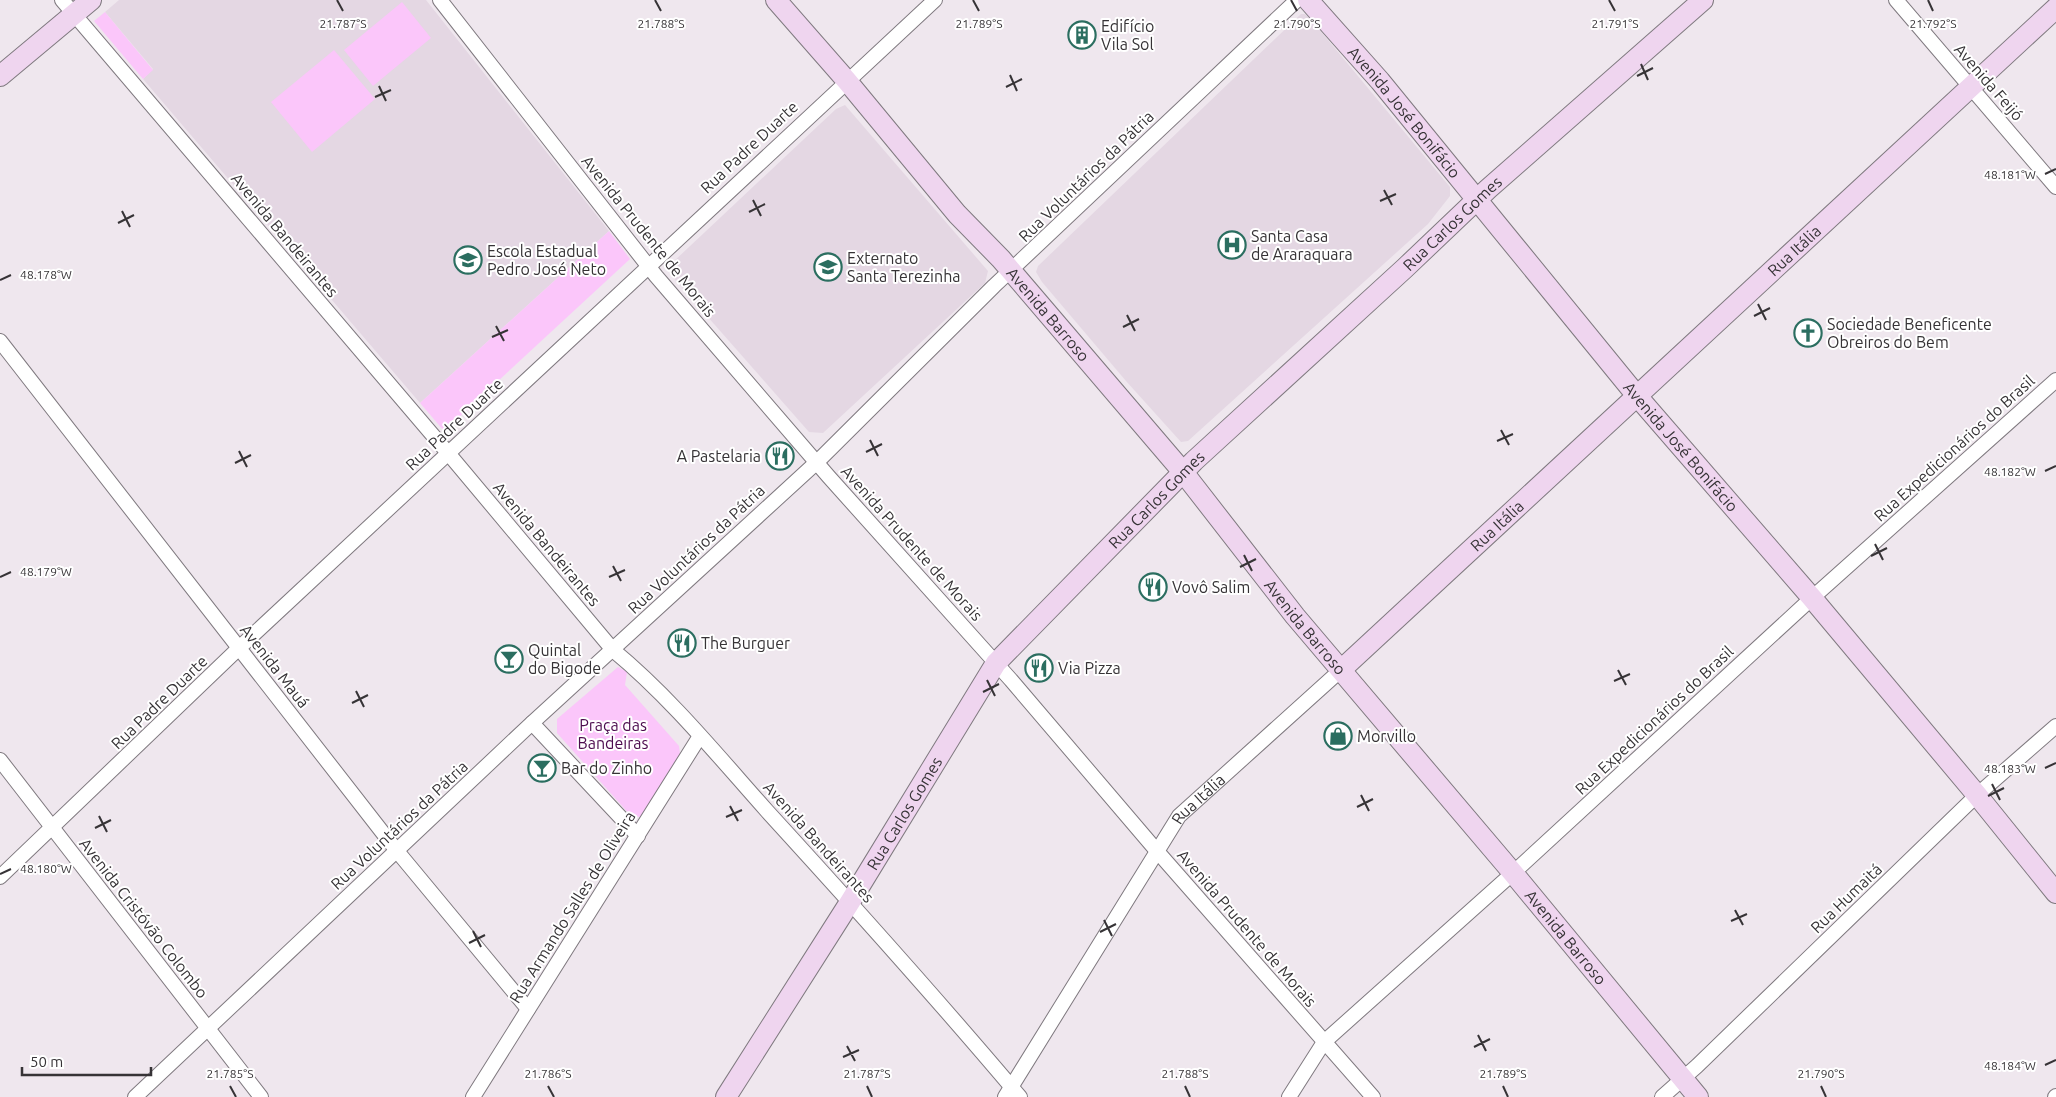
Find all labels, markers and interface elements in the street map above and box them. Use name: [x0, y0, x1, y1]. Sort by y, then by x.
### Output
text: 21.787°S: [320, 17, 366, 30]
text: 21.788°S: [638, 17, 684, 30]
text: 21.789°S: [956, 17, 1002, 30]
place label: Edifício Vila Sol: [1101, 17, 1154, 53]
text: 21.790°S: [1274, 17, 1320, 30]
text: 21.791°S: [1592, 17, 1638, 30]
text: 21.792°S: [1910, 17, 1956, 30]
building icon: Edifício Vila Sol: [1067, 20, 1097, 50]
street label: Avenida Feijó: [1951, 40, 2027, 124]
street label: Avenida José Bonifácio: [1345, 43, 1464, 182]
street label: Rua Padre Duarte: [697, 97, 801, 197]
street label: Rua Voluntários da Pátria: [1015, 107, 1157, 245]
street label: Avenida Prudente de Morais: [578, 152, 720, 320]
text: 48.181°W: [1984, 168, 2036, 181]
street label: Avenida Bandeirantes: [228, 169, 342, 301]
street label: Rua Carlos Gomes: [1399, 172, 1505, 274]
street label: Rua Itália: [1764, 222, 1824, 280]
place label: Santa Casa de Araraquara: [1251, 227, 1353, 263]
hospital icon: Santa Casa de Araraquara: [1217, 230, 1247, 260]
place label: Escola Estadual Pedro José Neto: [487, 242, 606, 278]
school or university icon: Escola Estadual Pedro José Neto: [453, 245, 483, 275]
place label: Externato Santa Terezinha: [847, 249, 961, 285]
school or university icon: Externato Santa Terezinha: [813, 252, 843, 282]
street label: Avenida Barroso: [1003, 264, 1093, 365]
text: 48.178°W: [20, 268, 72, 281]
place label: Sociedade Beneficente Obreiros do Bem: [1827, 315, 1992, 351]
church icon: Sociedade Beneficente Obreiros do Bem: [1793, 318, 1823, 348]
street label: Rua Expedicionários do Brasil: [1870, 371, 2038, 525]
street label: Rua Padre Duarte: [402, 374, 506, 474]
street label: Avenida José Bonifácio: [1620, 378, 1742, 515]
restaurant icon: A Pastelaria: [765, 441, 795, 471]
place label: A Pastelaria: [677, 447, 761, 465]
street label: Rua Carlos Gomes: [1105, 447, 1208, 552]
street label: Avenida Prudente de Morais: [838, 462, 986, 624]
text: 48.182°W: [1984, 465, 2036, 478]
street label: Avenida Bandeirantes: [490, 478, 604, 610]
street label: Rua Voluntários da Pátria: [624, 481, 768, 617]
street label: Rua Itália: [1467, 497, 1527, 555]
text: 48.179°W: [20, 565, 72, 578]
restaurant icon: Vovô Salim: [1138, 572, 1168, 602]
street label: Avenida Barroso: [1261, 576, 1350, 678]
place label: Vovô Salim: [1172, 578, 1250, 596]
street label: Avenida Mauá: [237, 621, 313, 711]
restaurant icon: The Burguer: [667, 628, 697, 658]
place label: The Burguer: [701, 634, 790, 652]
place label: Quintal do Bigode: [528, 641, 601, 677]
street label: Rua Expedicionários do Brasil: [1571, 642, 1737, 798]
bar icon: Quintal do Bigode: [494, 644, 524, 674]
street label: Rua Padre Duarte: [107, 652, 211, 752]
restaurant icon: Via Pizza: [1024, 653, 1054, 683]
place label: Via Pizza: [1058, 659, 1121, 677]
park label: Praça das Bandeiras: [578, 716, 648, 752]
shop icon: Morvillo: [1323, 721, 1353, 751]
place label: Morvillo: [1357, 727, 1416, 745]
bar icon: Bar do Zinho: [527, 753, 557, 783]
street label: Rua Carlos Gomes: [863, 754, 945, 873]
street label: Rua Voluntários da Pátria: [327, 757, 471, 893]
place label: Bar do Zinho: [561, 759, 652, 777]
text: 48.183°W: [1984, 762, 2036, 775]
street label: Rua Itália: [1167, 770, 1228, 827]
street label: Avenida Bandeirantes: [760, 778, 878, 906]
street label: Rua Armando Salles de Oliveira: [505, 808, 639, 1006]
street label: Avenida Cristóvão Colombo: [76, 835, 212, 1001]
street label: Avenida Prudente de Morais: [1174, 846, 1320, 1010]
street label: Rua Humaitá: [1807, 860, 1885, 936]
text: 48.180°W: [20, 862, 72, 875]
street label: Avenida Barroso: [1522, 886, 1610, 988]
scale bar: [22, 1044, 151, 1076]
text: 50 m: [30, 1053, 63, 1070]
text: 48.184°W: [1984, 1059, 2036, 1072]
text: 21.785°S: [207, 1067, 253, 1080]
text: 21.786°S: [525, 1067, 571, 1080]
text: 21.787°S: [844, 1067, 890, 1080]
text: 21.788°S: [1162, 1067, 1208, 1080]
text: 21.789°S: [1480, 1067, 1526, 1080]
text: 21.790°S: [1798, 1067, 1844, 1080]

